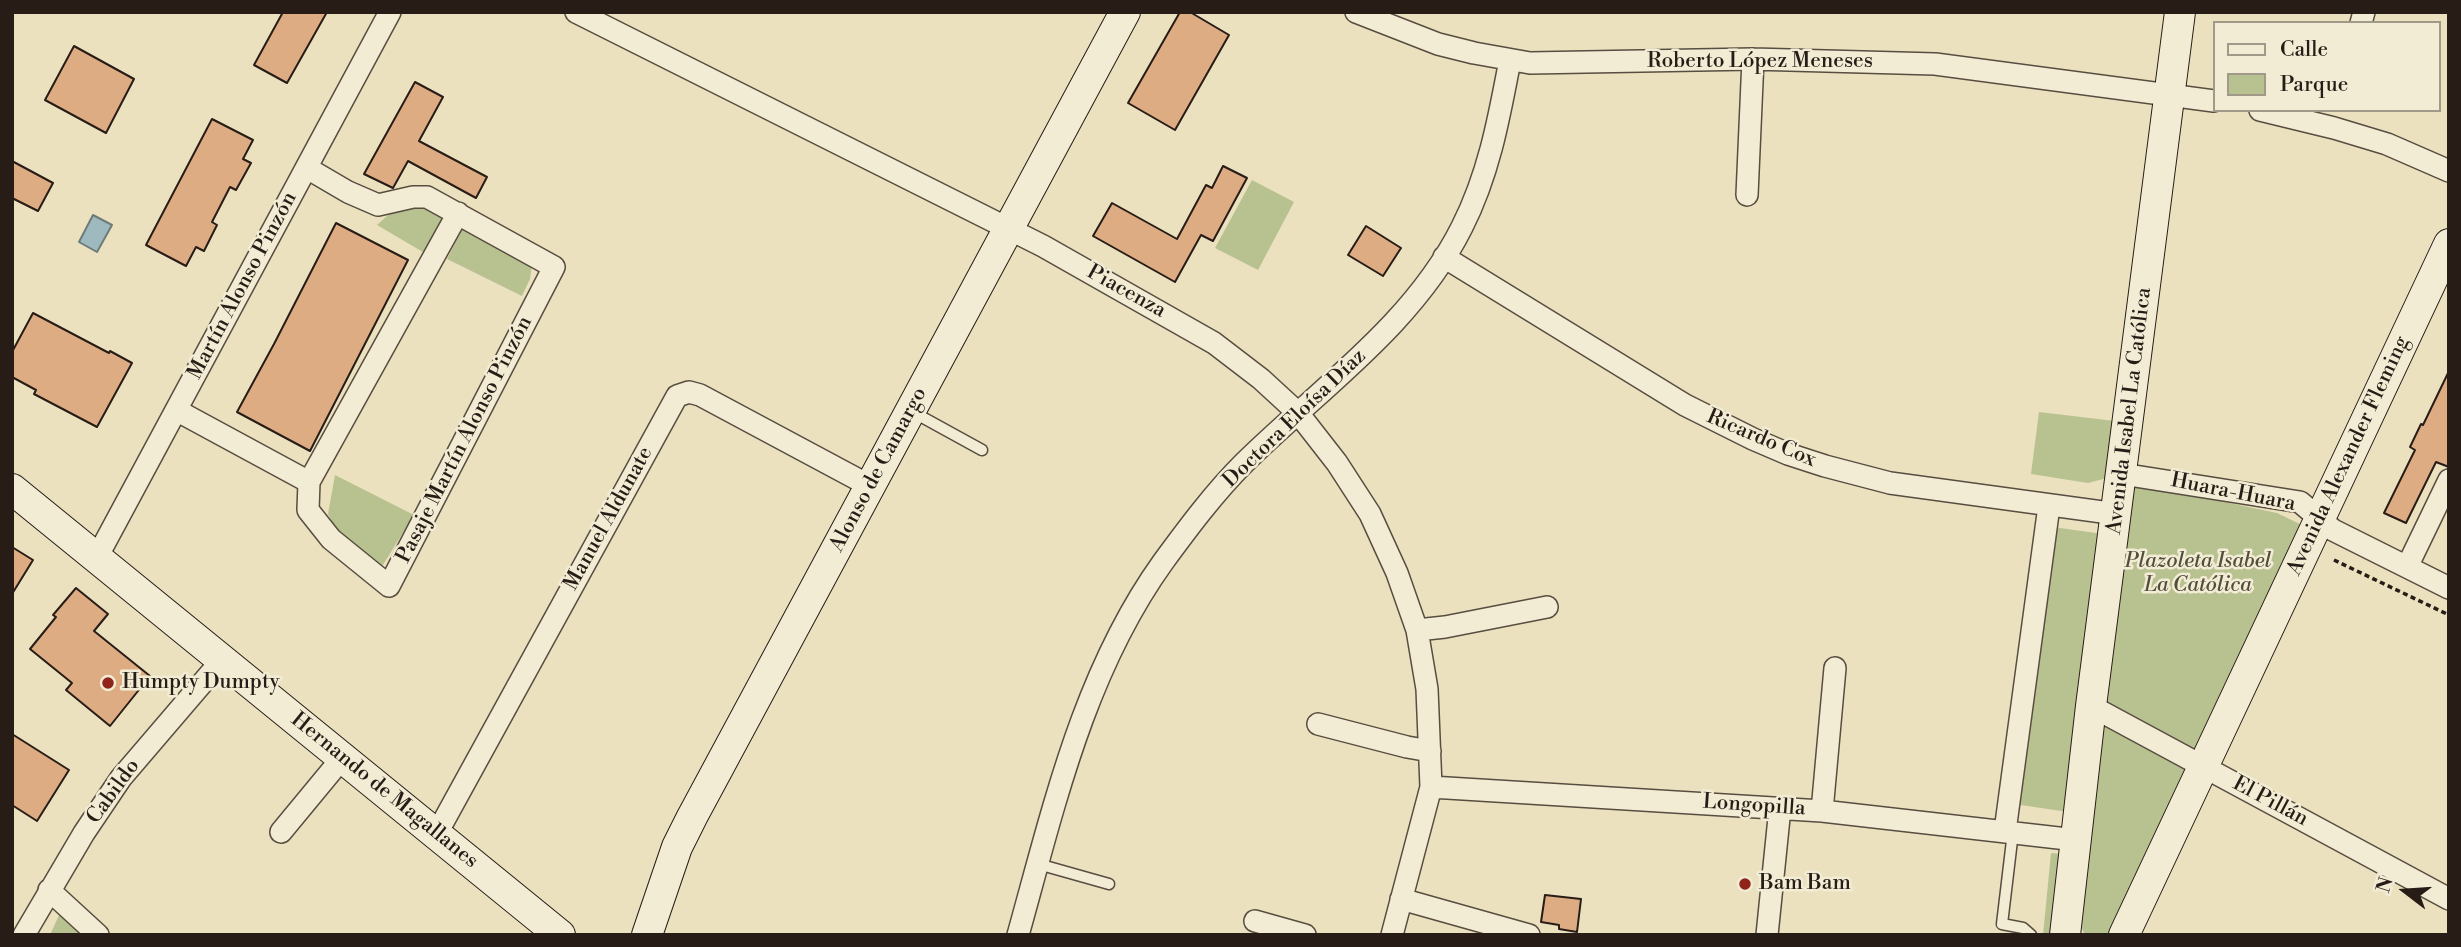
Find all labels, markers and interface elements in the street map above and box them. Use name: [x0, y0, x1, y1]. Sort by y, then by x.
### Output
legend: [2212, 21, 2440, 112]
text: Calle: [2280, 37, 2328, 63]
street label: Roberto López Meneses: [1647, 49, 1873, 75]
text: Parque: [2280, 72, 2348, 98]
street label: Martín Alonso Pinzón: [183, 188, 303, 384]
street label: Piacenza: [1082, 260, 1170, 324]
street label: Avenida Isabel La Católica: [2102, 286, 2158, 536]
street label: Pasaje Martín Alonso Pinzón: [392, 312, 538, 568]
street label: Avenida Alexander Fleming: [2282, 332, 2416, 580]
street label: Doctora Eloísa Díaz: [1218, 344, 1372, 494]
street label: Alonso de Camargo: [825, 383, 933, 557]
street label: Ricardo Cox: [1703, 405, 1819, 473]
street label: Manuel Aldunate: [559, 443, 659, 595]
street label: Huara-Huara: [2169, 469, 2297, 517]
park label: Plazoleta Isabel La Católica: [2125, 549, 2271, 599]
place label: Humpty Dumpty: [122, 670, 280, 696]
marker: Humpty Dumpty: [100, 675, 116, 691]
street label: Hernando de Magallanes: [285, 708, 483, 874]
street label: Cabildo: [82, 755, 146, 829]
street label: El Pillán: [2228, 772, 2312, 832]
street label: Longopilla: [1702, 790, 1806, 822]
north arrow: [2370, 856, 2440, 926]
place label: Bam Bam: [1759, 871, 1851, 897]
text: N: [2371, 874, 2399, 896]
marker: Bam Bam: [1737, 876, 1753, 892]

